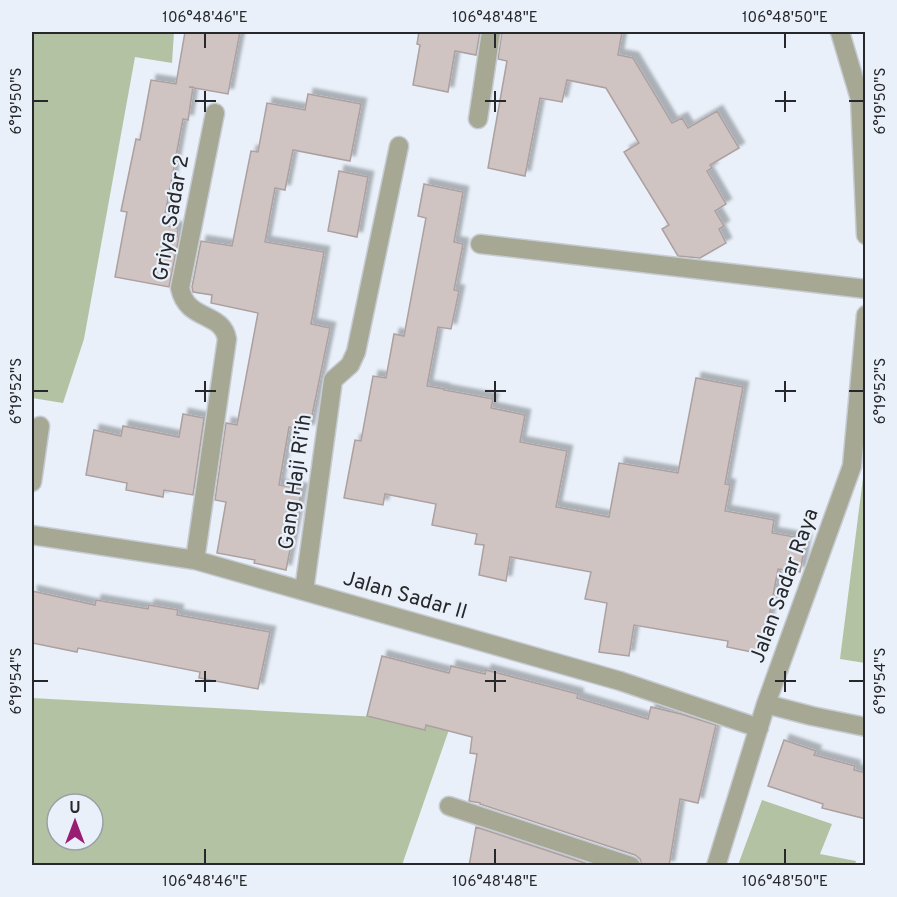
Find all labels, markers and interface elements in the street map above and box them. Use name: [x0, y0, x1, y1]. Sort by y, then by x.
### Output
text: 106°48'46"E: [162, 9, 248, 28]
text: 106°48'48"E: [452, 9, 538, 28]
text: 106°48'50"E: [742, 9, 828, 28]
text: 6°19'50"S: [8, 68, 27, 134]
text: 6°19'50"S: [872, 68, 891, 134]
street label: Griya Sadar 2: [148, 153, 196, 283]
text: 6°19'52"S: [8, 358, 27, 424]
text: 6°19'52"S: [872, 358, 891, 424]
street label: Gang Haji Ri'ih: [273, 412, 319, 552]
street label: Jalan Sadar Raya: [744, 505, 826, 667]
street label: Jalan Sadar II: [340, 565, 470, 627]
text: 6°19'54"S: [8, 648, 27, 714]
text: 6°19'54"S: [872, 648, 891, 714]
north arrow: [45, 792, 105, 852]
text: U: [69, 799, 81, 819]
text: 106°48'46"E: [162, 873, 248, 892]
text: 106°48'48"E: [452, 873, 538, 892]
text: 106°48'50"E: [742, 873, 828, 892]

